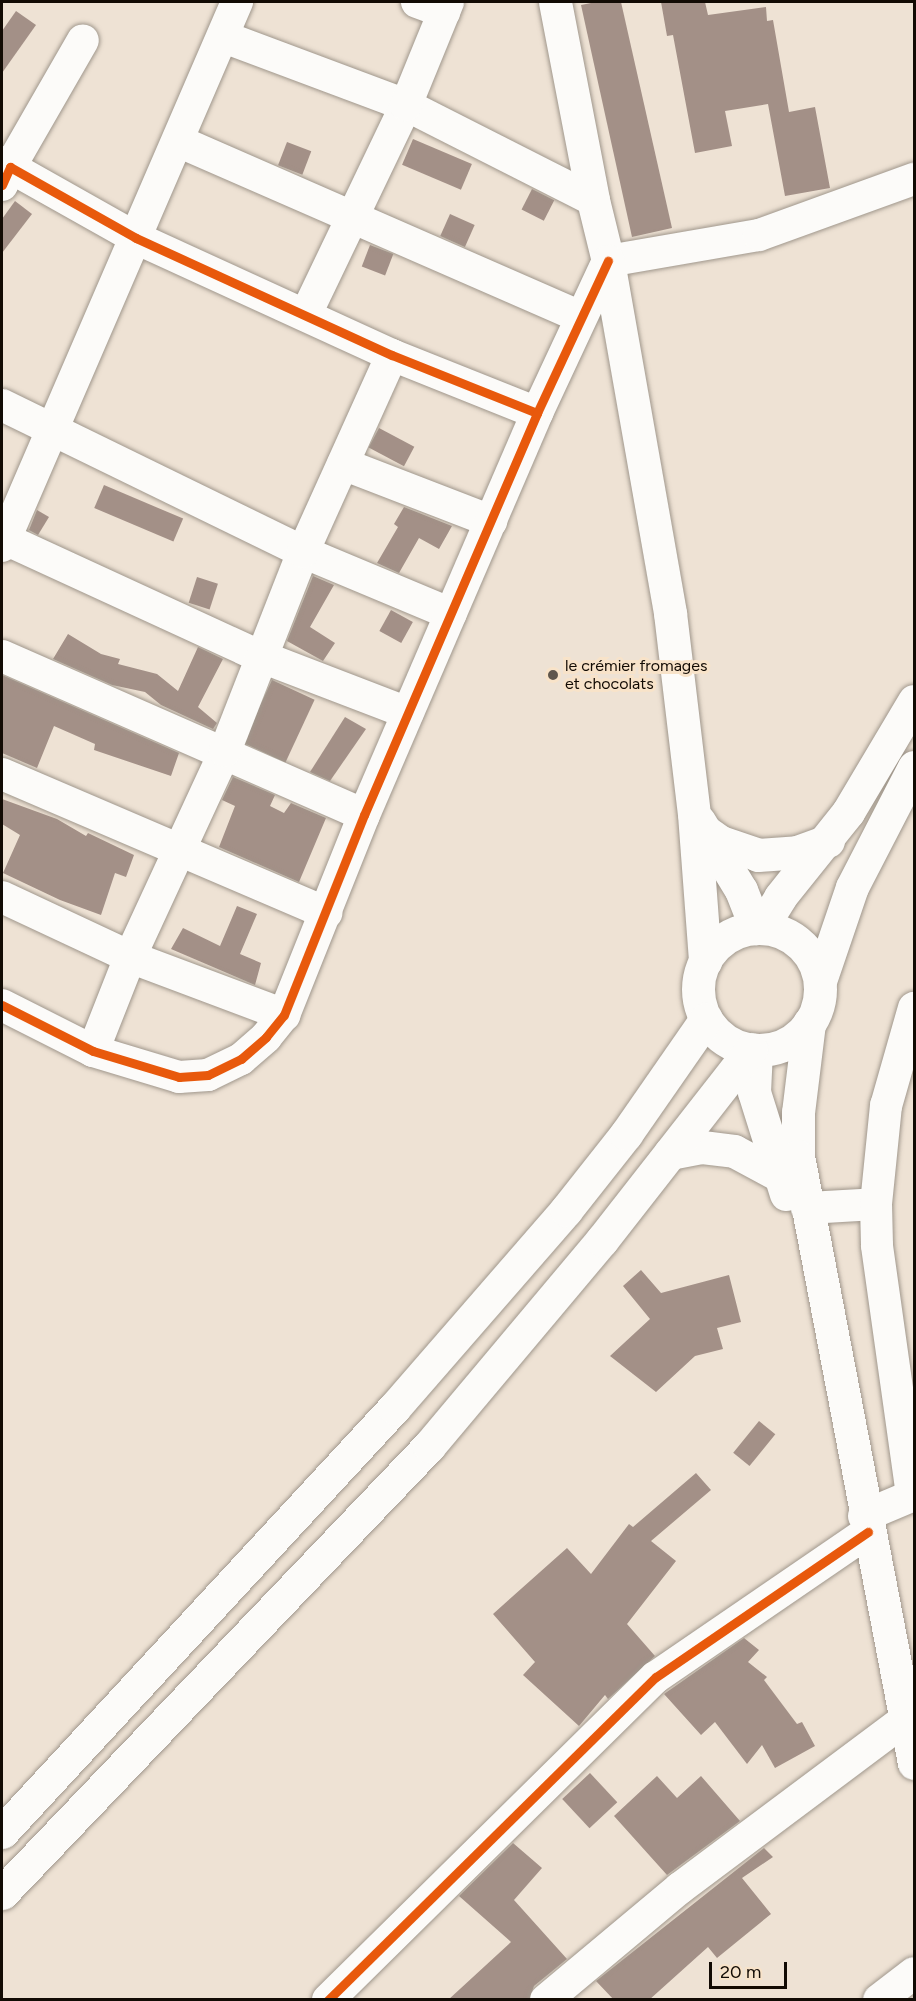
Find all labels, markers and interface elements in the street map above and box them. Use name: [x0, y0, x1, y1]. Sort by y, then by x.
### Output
place label: le crémier fromages et chocolats: [565, 656, 707, 694]
marker: le crémier fromages et chocolats: [546, 668, 560, 682]
scale bar: [712, 1950, 790, 1988]
text: 20 m: [720, 1961, 761, 1983]

